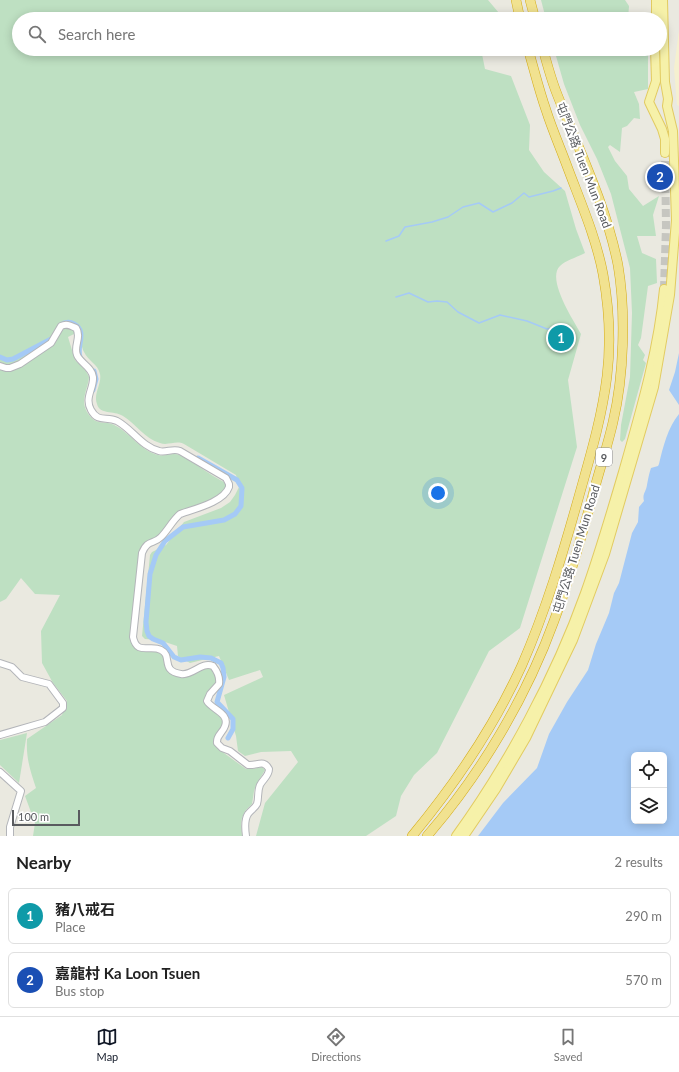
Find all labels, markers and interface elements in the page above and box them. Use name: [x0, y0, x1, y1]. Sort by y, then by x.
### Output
search box: [12, 12, 667, 56]
icon: search: [26, 23, 48, 45]
text: Search here: [58, 25, 135, 43]
street label: 屯門公路 Tuen Mun Road: [553, 100, 615, 230]
pin: 2: [647, 162, 673, 192]
pin: 1: [548, 323, 574, 353]
road number: 9: [596, 448, 612, 466]
your location: [428, 483, 448, 503]
street label: 屯門公路 Tuen Mun Road: [549, 483, 603, 615]
map controls: [631, 752, 667, 824]
button: locate: [631, 752, 667, 788]
button: layers: [631, 788, 667, 824]
scale bar: [12, 808, 80, 827]
text: 100 m: [18, 810, 49, 823]
text: Nearby: [16, 852, 71, 873]
text: 2 results: [615, 854, 663, 870]
text: 豬八戒石: [55, 900, 115, 918]
text: 1: [26, 908, 34, 924]
text: 290 m: [625, 908, 662, 924]
text: Place: [55, 919, 85, 935]
text: 嘉龍村 Ka Loon Tsuen: [55, 964, 200, 982]
text: 2: [26, 972, 34, 988]
text: 570 m: [625, 972, 662, 988]
text: Bus stop: [55, 983, 104, 999]
tab: Map: [96, 1026, 118, 1063]
tab: Directions: [311, 1026, 361, 1063]
tab: Saved: [554, 1026, 583, 1063]

